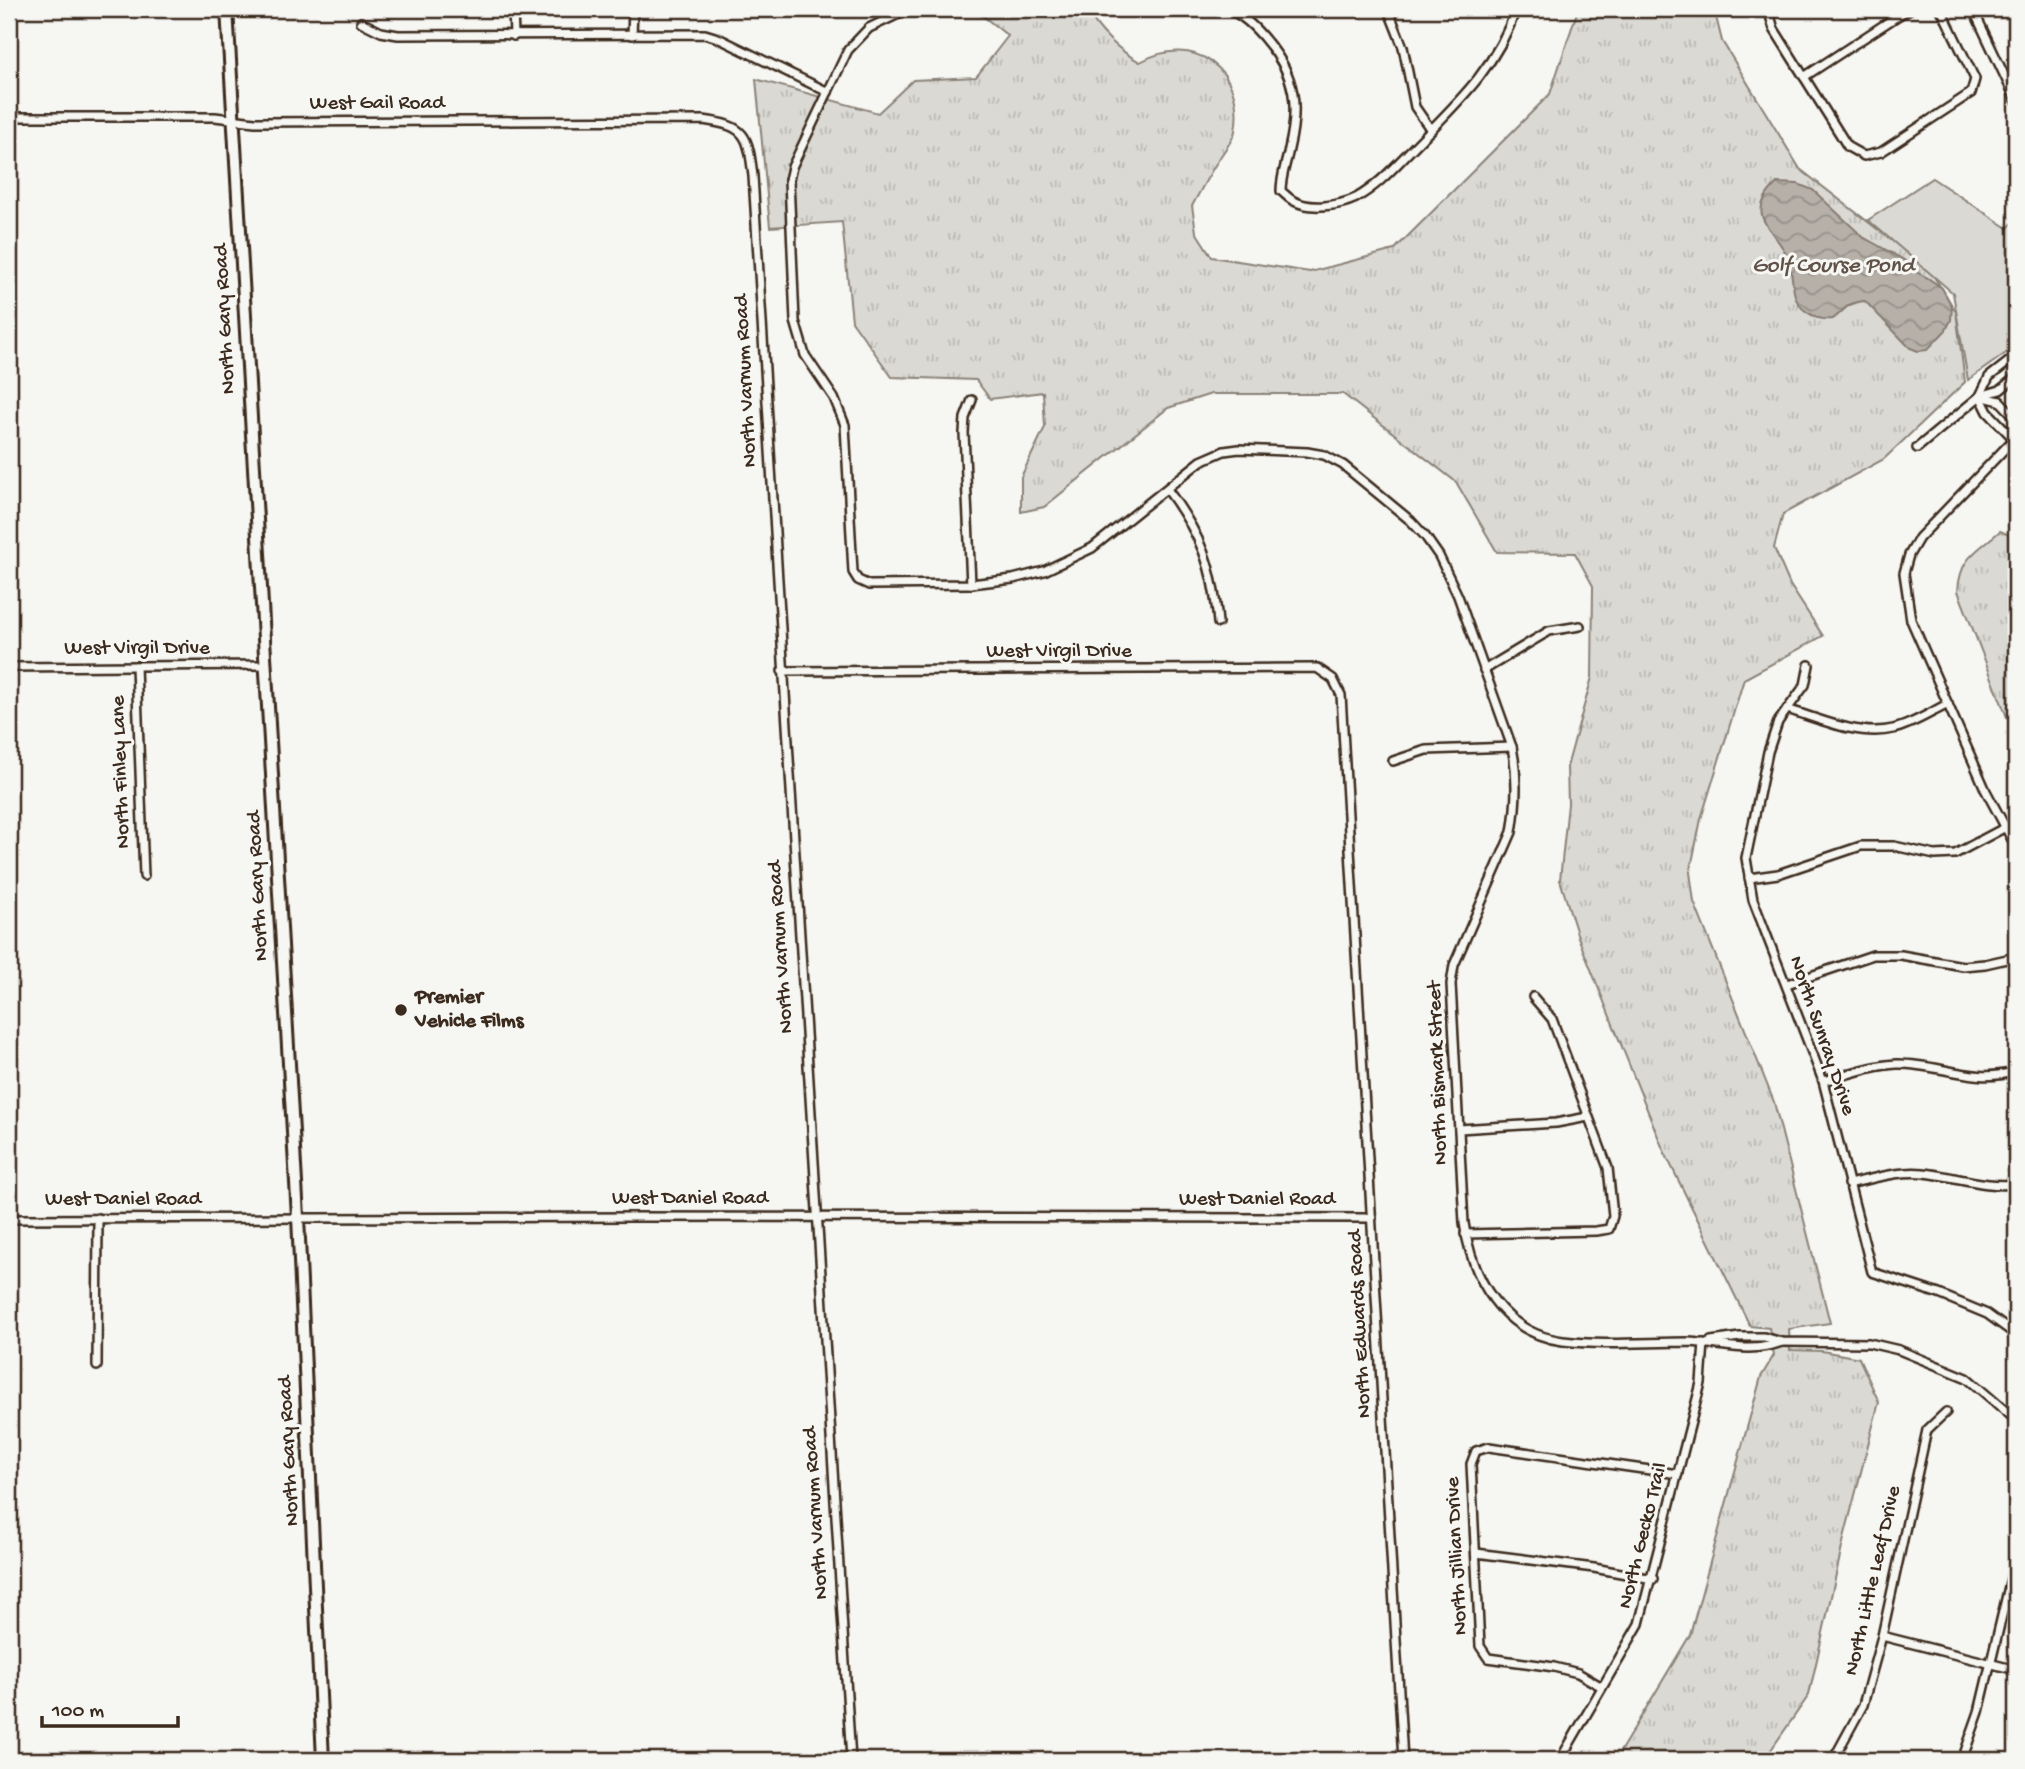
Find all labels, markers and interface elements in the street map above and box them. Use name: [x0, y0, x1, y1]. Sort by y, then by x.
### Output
street label: West Gail Road: [310, 92, 446, 117]
street label: North Gary Road: [209, 242, 242, 395]
water label: Golf Course Pond: [1752, 253, 1917, 280]
street label: North Varnum Road: [730, 292, 764, 468]
street label: West Virgil Drive: [64, 637, 211, 662]
street label: West Virgil Drive: [986, 640, 1133, 665]
street label: North Finley Lane: [107, 694, 137, 849]
street label: North Gary Road: [242, 809, 275, 962]
street label: North Varnum Road: [763, 858, 801, 1034]
street label: North Sunray Drive: [1782, 953, 1860, 1120]
street label: North Bismark Street: [1423, 978, 1455, 1165]
place label: Premier Vehicle Films: [414, 986, 525, 1035]
marker: Premier Vehicle Films: [393, 1002, 409, 1018]
street label: West Daniel Road: [612, 1187, 770, 1212]
street label: West Daniel Road: [45, 1188, 203, 1213]
street label: West Daniel Road: [1179, 1188, 1337, 1213]
street label: North Edwards Road: [1343, 1228, 1378, 1419]
street label: North Gary Road: [273, 1374, 306, 1527]
street label: North Varnum Road: [798, 1424, 836, 1600]
street label: North Gecko Trail: [1614, 1460, 1674, 1612]
street label: North Jillian Drive: [1441, 1475, 1475, 1636]
street label: North Little Leaf Drive: [1840, 1483, 1908, 1678]
scale bar: [42, 1685, 178, 1729]
text: 100 m: [51, 1700, 104, 1725]

